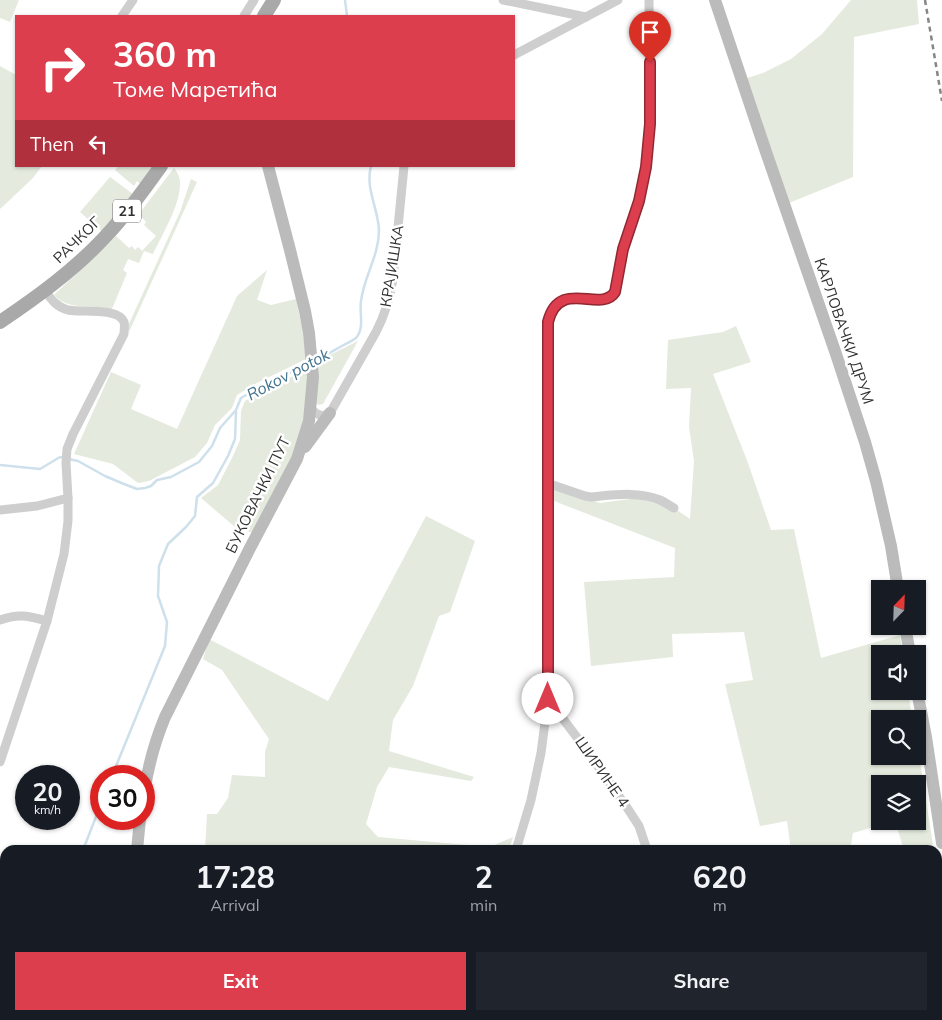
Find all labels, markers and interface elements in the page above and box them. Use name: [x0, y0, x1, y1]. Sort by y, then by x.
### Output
pin: [629, 11, 671, 62]
icon: arrive: [636, 18, 664, 46]
text: 360 m: [113, 32, 217, 76]
icon: right: [30, 35, 95, 100]
text: Томе Маретића: [113, 75, 278, 103]
icon: left: [84, 130, 112, 158]
text: Then: [30, 132, 74, 156]
road number: 21: [113, 200, 141, 222]
street label: РАЧКОГ: [49, 212, 105, 267]
street label: КРАЈИШКА: [376, 224, 407, 308]
street label: КАРЛОВАЧКИ ДРУМ: [811, 255, 878, 406]
water label: Rokov potok: [243, 343, 334, 404]
street label: БУКОВАЧКИ ПУТ: [221, 433, 294, 556]
north arrow: [871, 580, 926, 635]
map controls: [871, 580, 926, 830]
button: sound: [871, 645, 926, 700]
position arrow: [521, 672, 573, 724]
button: search: [871, 710, 926, 765]
street label: ШИРИНЕ 4: [571, 733, 634, 811]
speed limit sign: 30: [90, 765, 155, 830]
button: layers: [871, 775, 926, 830]
text: 20: [32, 776, 63, 807]
text: km/h: [34, 802, 61, 817]
text: 17:28: [195, 858, 275, 896]
text: 2: [475, 858, 493, 896]
text: 620: [693, 858, 747, 896]
text: Arrival: [211, 895, 260, 915]
text: min: [470, 895, 497, 915]
text: m: [713, 895, 727, 915]
button: Exit: [15, 952, 466, 1010]
button: Share: [476, 952, 927, 1010]

